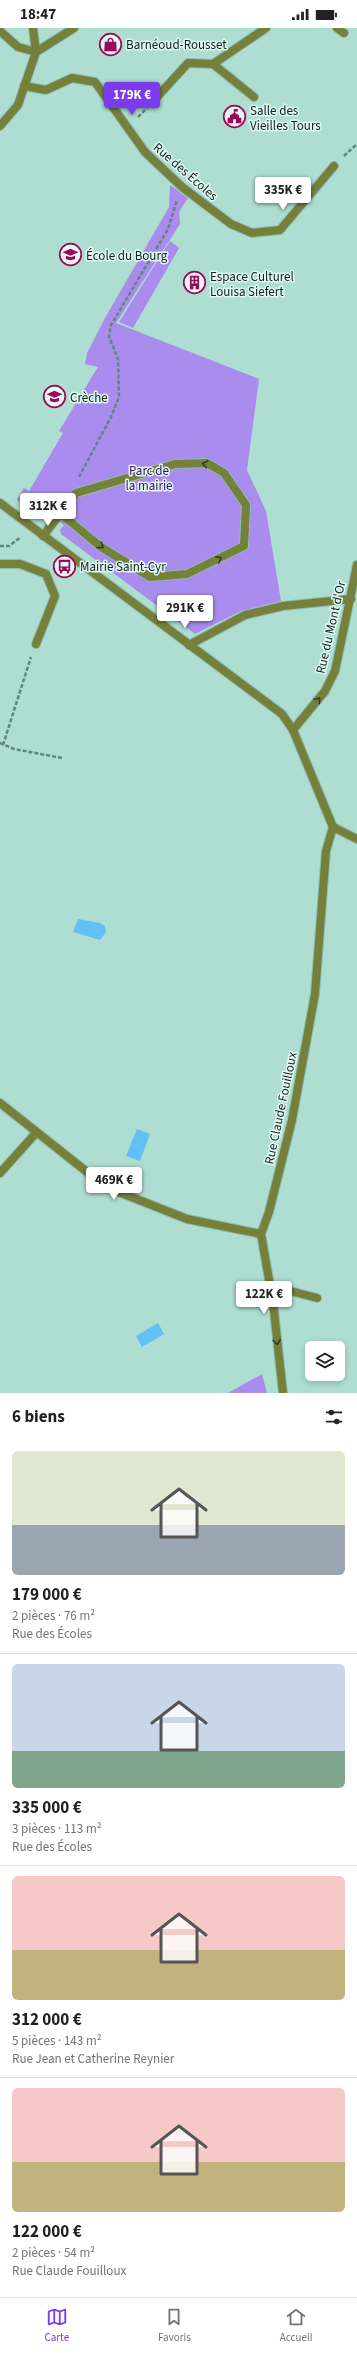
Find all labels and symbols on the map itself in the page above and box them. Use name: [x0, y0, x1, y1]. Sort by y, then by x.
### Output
shop icon: Barnéoud-Rousset: [98, 31, 124, 57]
place label: Barnéoud-Rousset: [126, 36, 227, 54]
pin: 179K €: [99, 82, 165, 116]
place label: Salle des Vieilles Tours: [250, 102, 321, 135]
public building icon: Salle des Vieilles Tours: [221, 104, 247, 130]
street label: Rue des Écoles: [149, 139, 222, 205]
pin: 335K €: [250, 177, 316, 211]
school or university icon: École du Bourg: [58, 242, 84, 268]
place label: École du Bourg: [86, 247, 168, 265]
place label: Espace Culturel Louisa Siefert: [210, 268, 294, 301]
building icon: Espace Culturel Louisa Siefert: [182, 270, 208, 296]
school or university icon: Crèche: [41, 384, 67, 410]
place label: Crèche: [70, 389, 108, 407]
one-way arrow: [201, 461, 208, 469]
park label: Parc de la mairie: [125, 462, 173, 495]
pin: 312K €: [15, 493, 81, 527]
one-way arrow: [97, 542, 104, 549]
bus stop icon: Mairie Saint-Cyr: [51, 553, 77, 579]
one-way arrow: [214, 556, 222, 564]
place label: Mairie Saint-Cyr: [80, 558, 166, 576]
street label: Rue du Mont d'Or: [312, 579, 350, 675]
pin: 291K €: [152, 595, 218, 629]
one-way arrow: [313, 698, 320, 705]
street label: Rue Claude Fouilloux: [260, 1050, 302, 1166]
pin: 469K €: [81, 1167, 147, 1201]
pin: 122K €: [231, 1281, 297, 1315]
one-way arrow: [273, 1339, 282, 1345]

